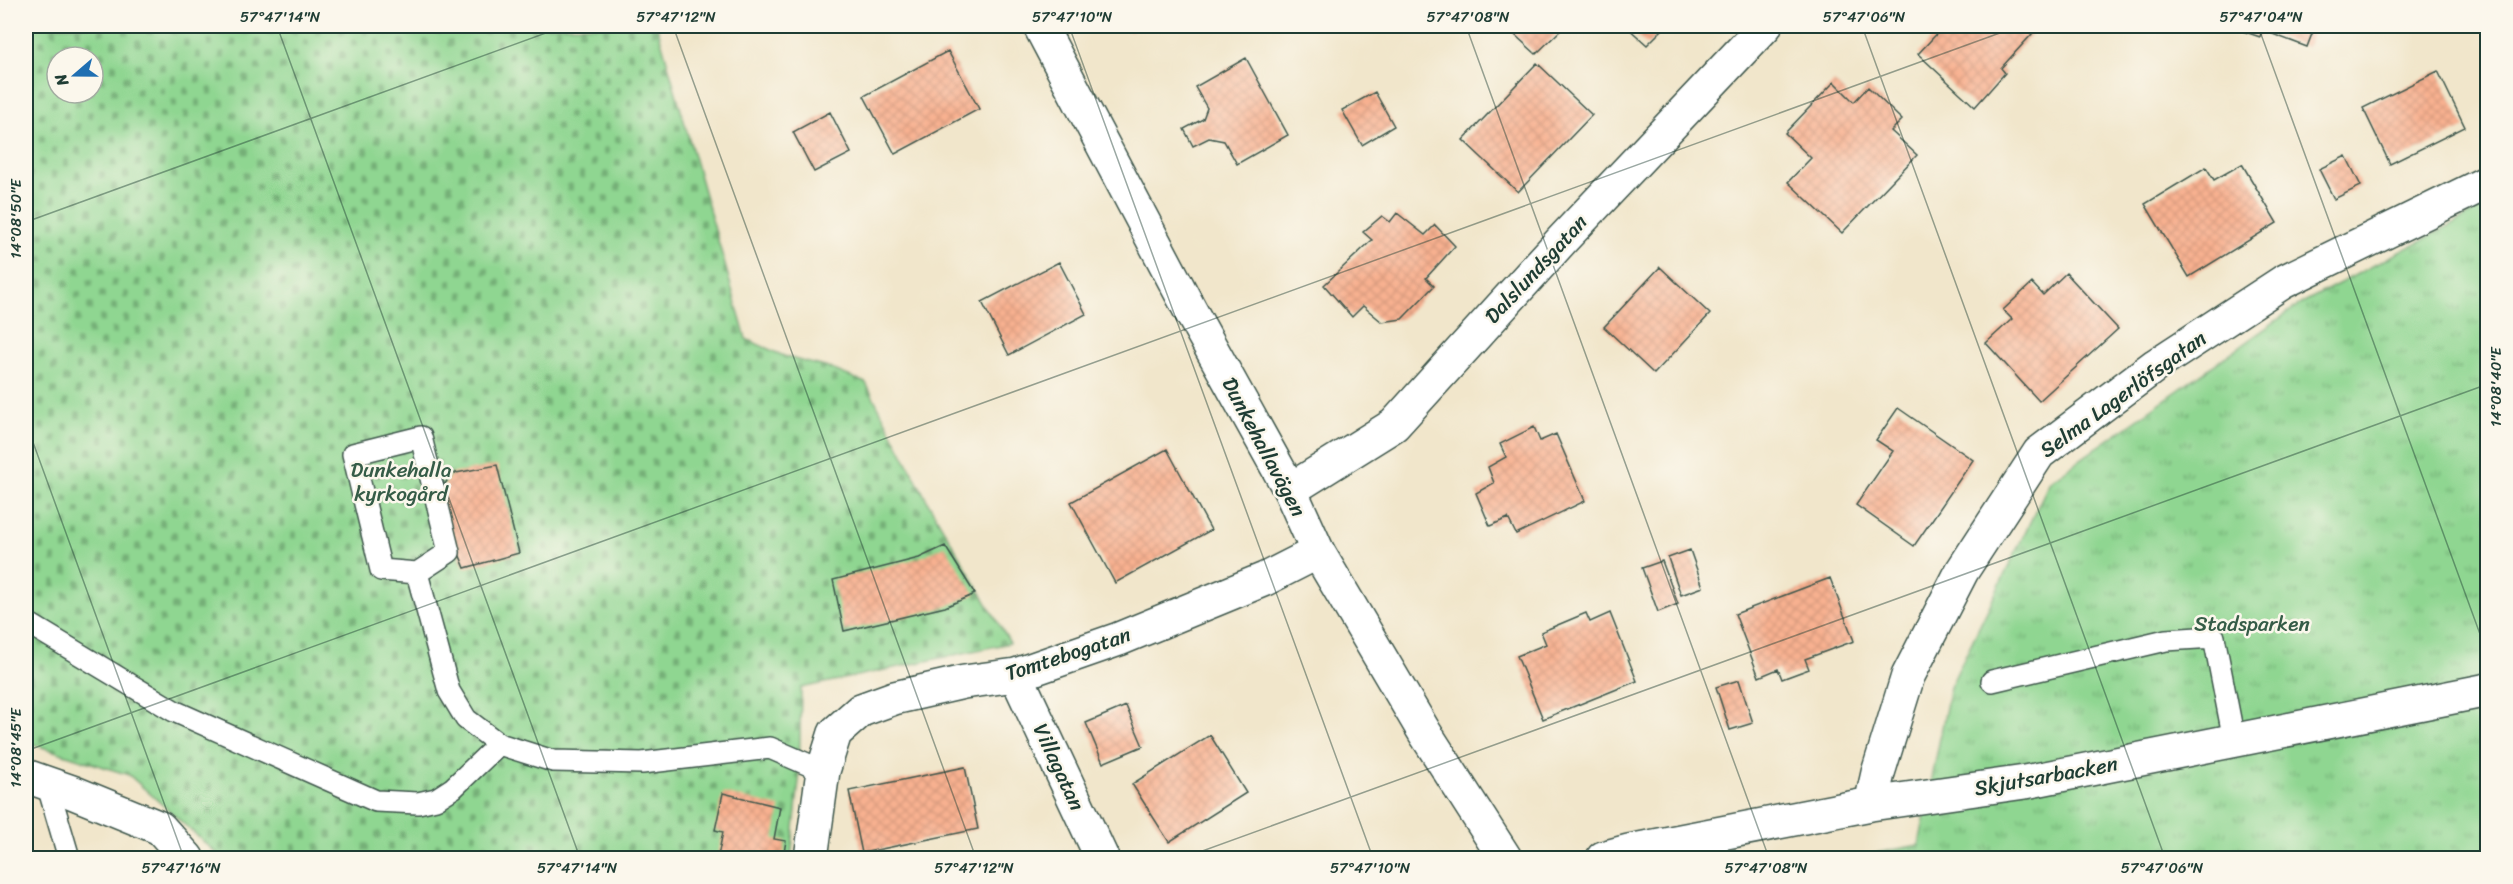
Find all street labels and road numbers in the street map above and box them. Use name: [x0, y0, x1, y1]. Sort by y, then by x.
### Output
street label: Dalslundsgatan: [1475, 205, 1597, 333]
street label: Selma Lagerlöfsgatan: [2031, 320, 2215, 468]
street label: Dunkehallavägen: [1211, 370, 1317, 524]
street label: Tomtebogatan: [1000, 616, 1136, 692]
street label: Villagatan: [1022, 717, 1096, 817]
street label: Skjutsarbacken: [1971, 745, 2121, 807]

